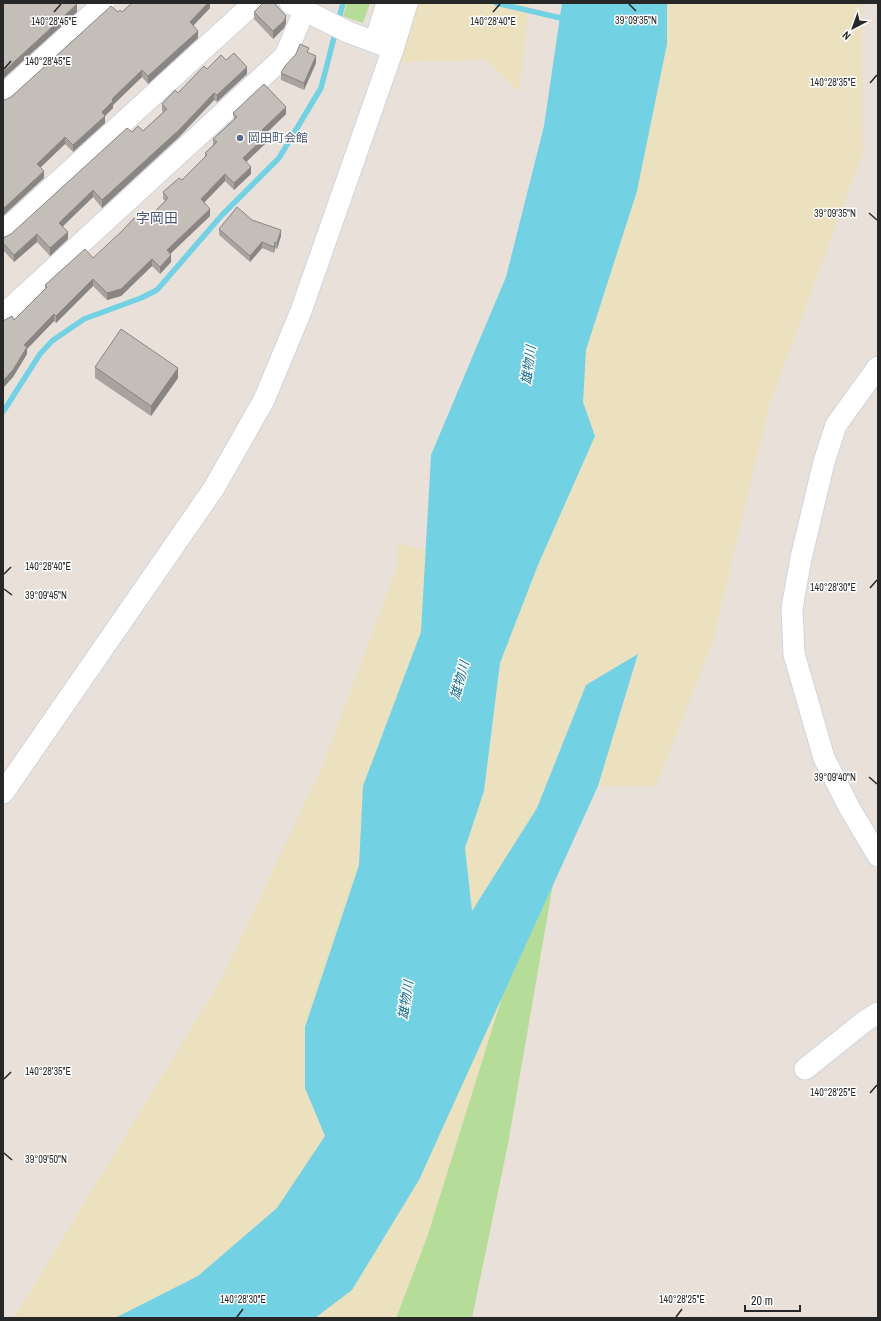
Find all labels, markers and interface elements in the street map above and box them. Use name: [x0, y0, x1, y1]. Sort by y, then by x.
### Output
north arrow: [833, 8, 873, 48]
text: 39°09'35"N: [615, 14, 657, 27]
text: 140°28'45"E: [31, 15, 77, 28]
text: 140°28'40"E: [470, 15, 516, 28]
text: N: [839, 28, 853, 43]
text: 140°28'45"E: [25, 55, 71, 68]
text: 140°28'35"E: [810, 76, 856, 89]
place label: 岡田町会館: [248, 130, 308, 146]
marker: 岡田町会館: [235, 133, 245, 143]
text: 39°09'35"N: [814, 207, 856, 220]
district label: 字岡田: [136, 209, 178, 227]
water label: 雄物川: [517, 343, 540, 386]
text: 140°28'40"E: [25, 560, 71, 573]
text: 140°28'30"E: [810, 581, 856, 594]
text: 39°09'45"N: [25, 589, 67, 602]
water label: 雄物川: [446, 657, 473, 701]
text: 39°09'40"N: [814, 771, 856, 784]
water label: 雄物川: [394, 978, 417, 1021]
text: 140°28'35"E: [25, 1065, 71, 1078]
text: 140°28'25"E: [810, 1086, 856, 1099]
text: 39°09'50"N: [25, 1153, 67, 1166]
scale bar: [745, 1287, 800, 1313]
text: 140°28'30"E: [220, 1293, 266, 1306]
text: 140°28'25"E: [659, 1293, 705, 1306]
text: 20 m: [751, 1293, 773, 1309]

